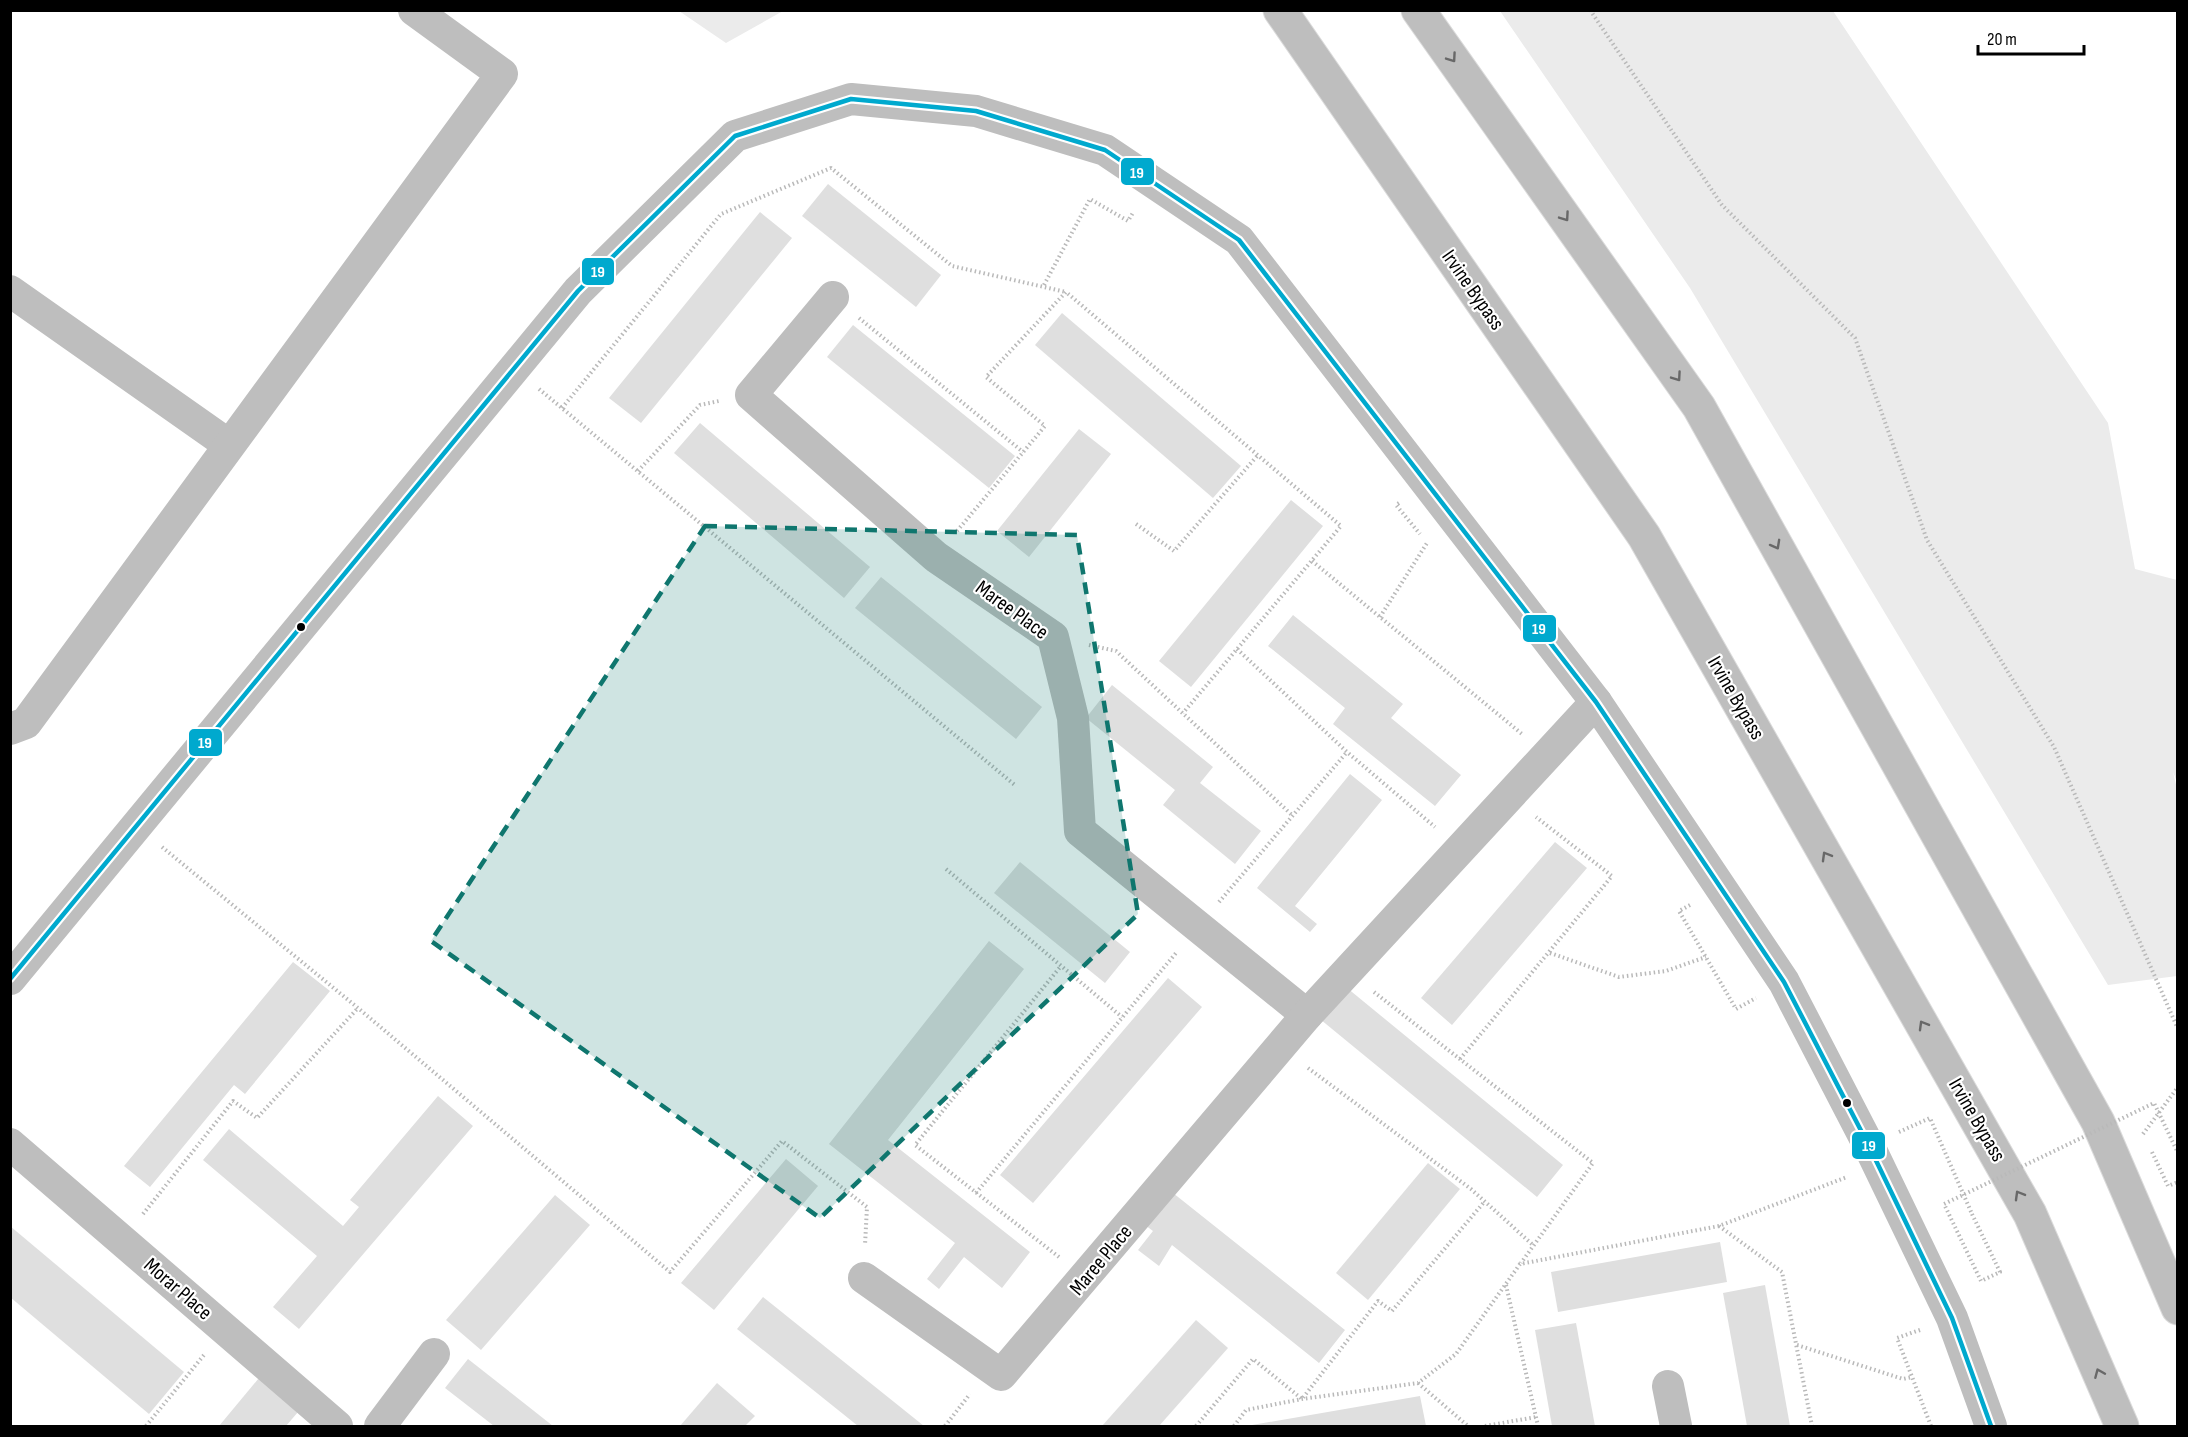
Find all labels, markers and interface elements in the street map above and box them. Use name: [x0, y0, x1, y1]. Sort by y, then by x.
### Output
scale bar: [1978, 18, 2084, 56]
text: 20 m: [1987, 29, 2017, 50]
one-way arrow: [1445, 52, 1456, 63]
line badge: 19: [1120, 157, 1155, 186]
text: 19: [1130, 164, 1144, 183]
one-way arrow: [1558, 211, 1569, 222]
street label: Irvine Bypass: [1436, 245, 1510, 335]
line badge: 19: [581, 257, 615, 286]
text: 19: [591, 263, 605, 282]
one-way arrow: [1670, 370, 1681, 381]
one-way arrow: [1769, 539, 1780, 549]
street label: Maree Place: [971, 575, 1053, 645]
line badge: 19: [1522, 614, 1557, 643]
text: 19: [1532, 620, 1546, 639]
unlabelled marker: [295, 621, 307, 633]
street label: Irvine Bypass: [1702, 652, 1770, 744]
line badge: 19: [188, 728, 223, 757]
text: 19: [198, 734, 212, 753]
one-way arrow: [1822, 852, 1834, 862]
one-way arrow: [1919, 1021, 1930, 1032]
street label: Irvine Bypass: [1943, 1074, 2011, 1166]
unlabelled marker: [1841, 1097, 1853, 1109]
line badge: 19: [1851, 1131, 1886, 1160]
text: 19: [1862, 1137, 1876, 1156]
one-way arrow: [2015, 1191, 2027, 1201]
street label: Maree Place: [1064, 1220, 1138, 1300]
street label: Morar Place: [139, 1253, 217, 1325]
one-way arrow: [2094, 1368, 2106, 1379]

